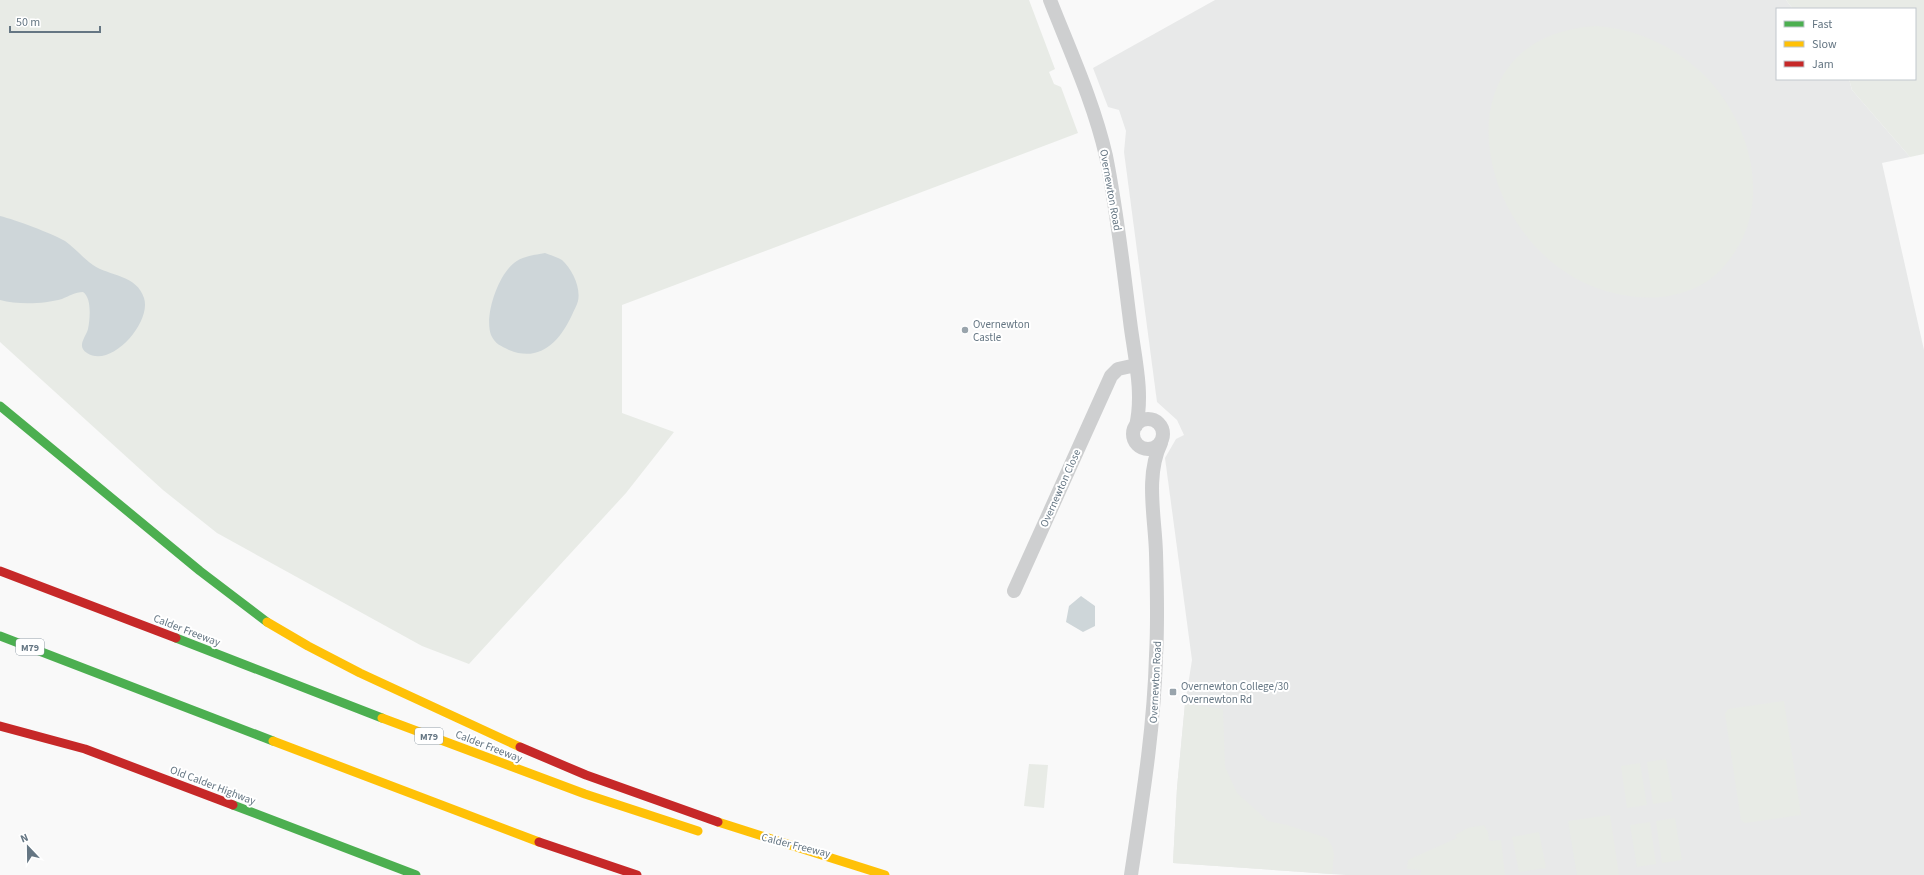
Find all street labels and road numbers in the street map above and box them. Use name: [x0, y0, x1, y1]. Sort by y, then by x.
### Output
street label: Overnewton Road: [1096, 148, 1125, 232]
street label: Overnewton Close: [1037, 446, 1085, 530]
street label: Calder Freeway: [151, 611, 222, 650]
road number: M79: [16, 639, 44, 655]
street label: Overnewton Road: [1146, 640, 1165, 724]
street label: Calder Freeway: [453, 727, 524, 766]
road number: M79: [415, 728, 443, 744]
street label: Old Calder Highway: [168, 762, 258, 809]
street label: Calder Freeway: [760, 830, 832, 861]

